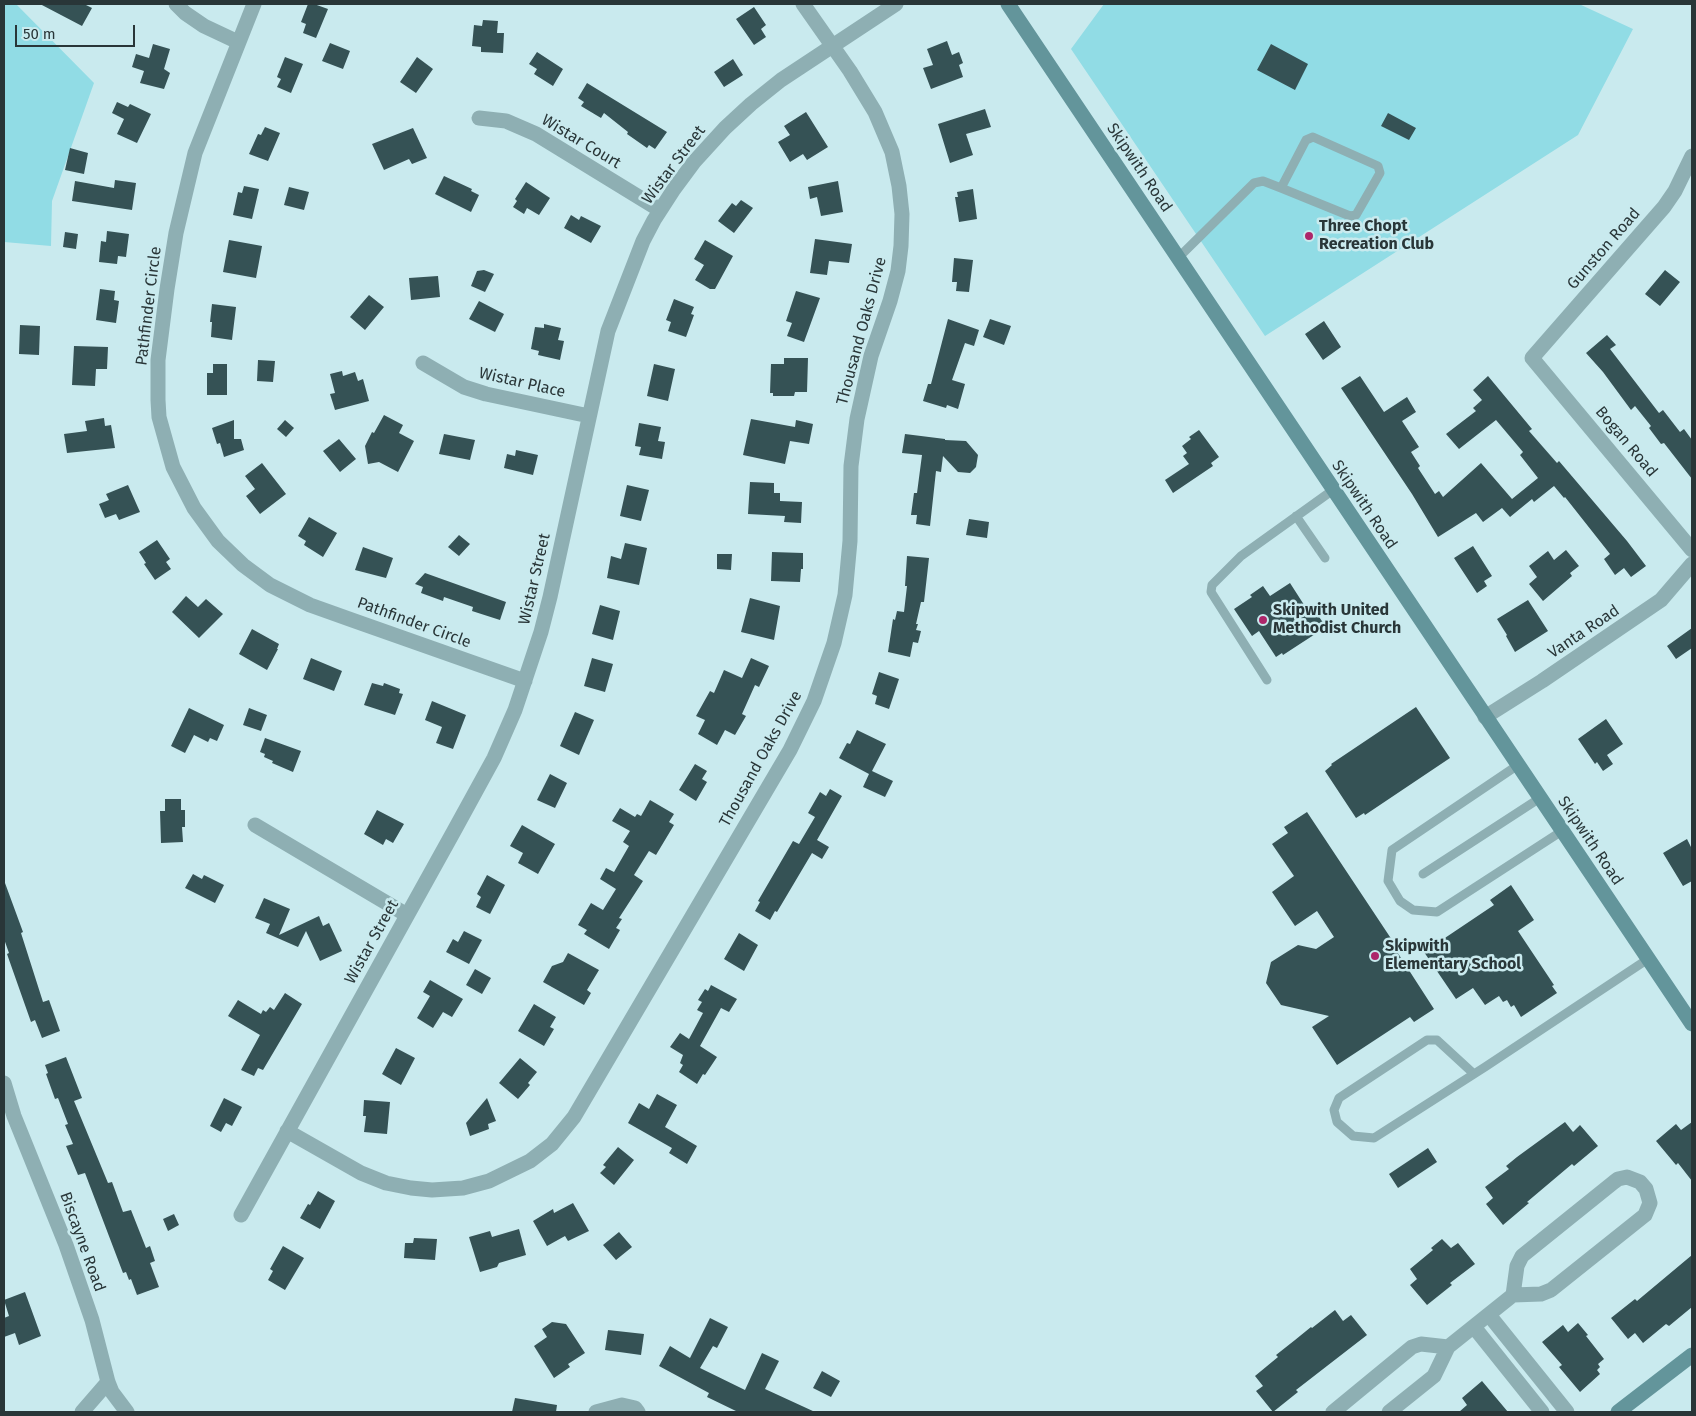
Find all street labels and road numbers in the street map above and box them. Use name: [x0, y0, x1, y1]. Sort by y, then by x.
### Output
street label: Wistar Court: [538, 111, 624, 173]
street label: Skipwith Road: [1102, 120, 1176, 216]
street label: Wistar Street: [638, 122, 710, 208]
street label: Gunston Road: [1563, 204, 1645, 294]
street label: Pathfinder Circle: [132, 245, 166, 367]
street label: Thousand Oaks Drive: [833, 255, 891, 407]
street label: Wistar Place: [477, 364, 567, 402]
street label: Bogan Road: [1591, 403, 1661, 481]
street label: Skipwith Road: [1327, 457, 1401, 553]
street label: Wistar Street: [515, 531, 555, 627]
street label: Pathfinder Circle: [354, 594, 474, 652]
street label: Vanta Road: [1545, 601, 1623, 663]
street label: Thousand Oaks Drive: [716, 688, 806, 830]
street label: Skipwith Road: [1553, 793, 1627, 889]
street label: Wistar Street: [341, 897, 403, 987]
street label: Biscayne Road: [55, 1189, 109, 1295]

